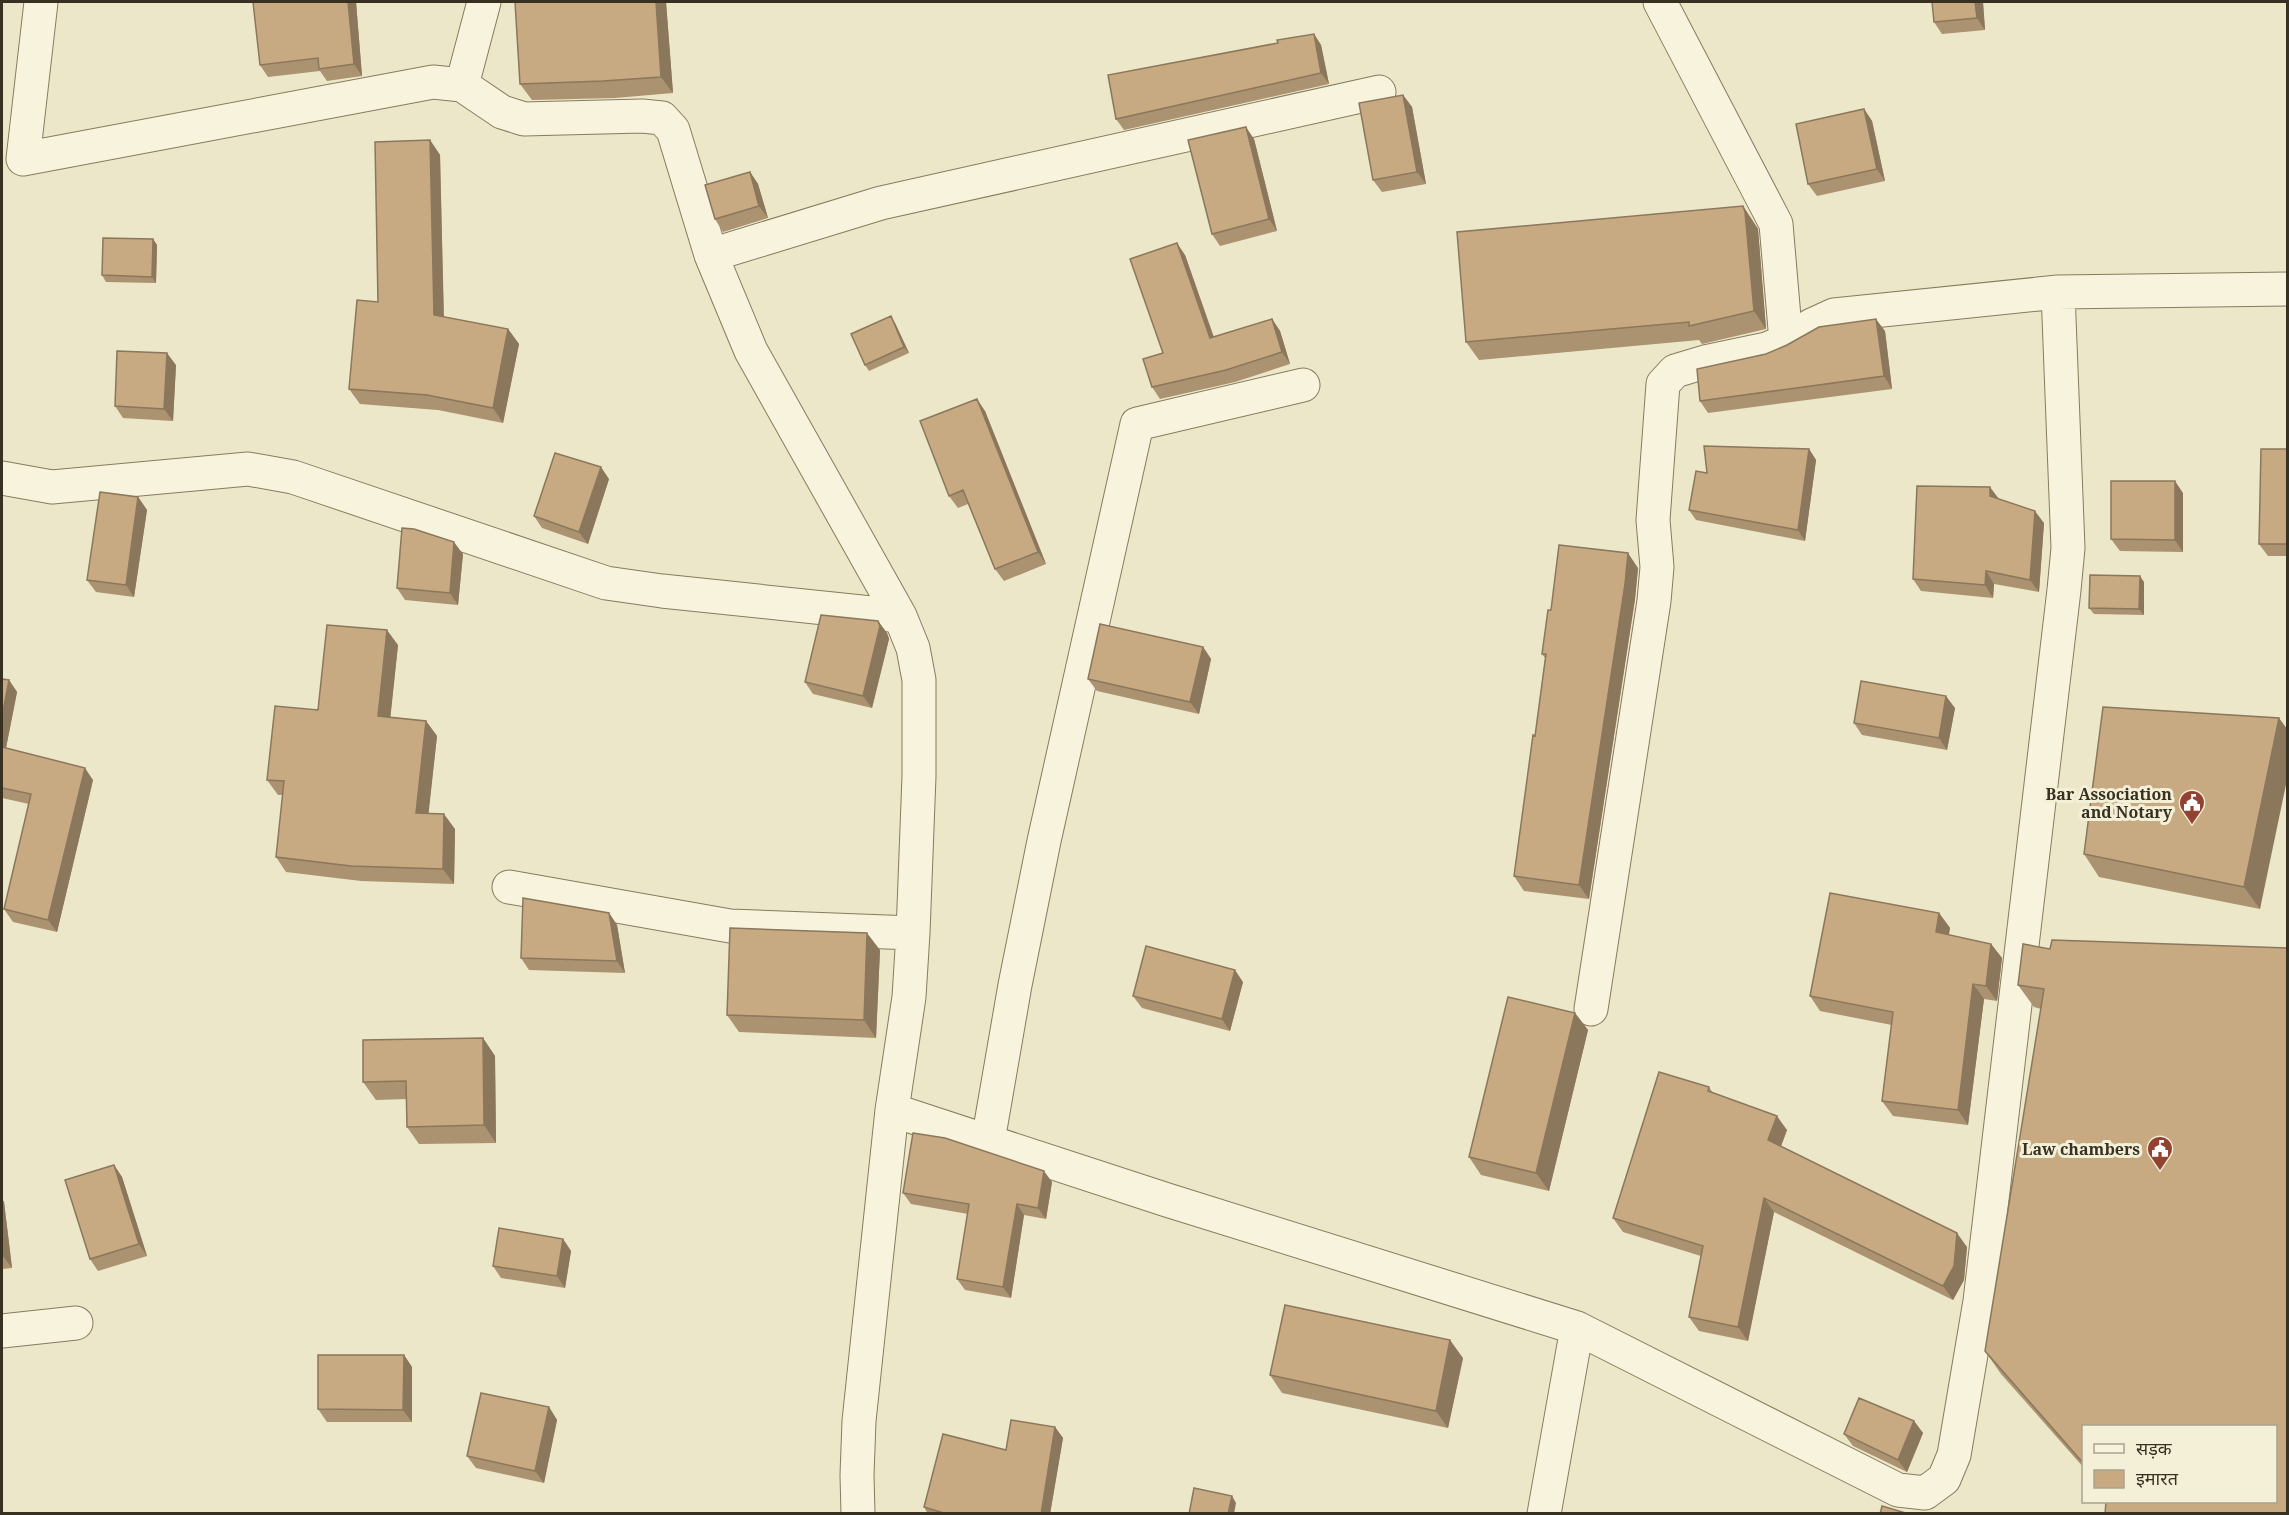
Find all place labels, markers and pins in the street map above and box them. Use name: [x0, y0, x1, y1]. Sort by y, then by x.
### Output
place label: Bar Association and Notary: [2046, 783, 2173, 823]
public building icon: Bar Association and Notary: [2177, 788, 2207, 826]
public building icon: Law chambers: [2145, 1134, 2175, 1172]
place label: Law chambers: [2022, 1138, 2140, 1160]

